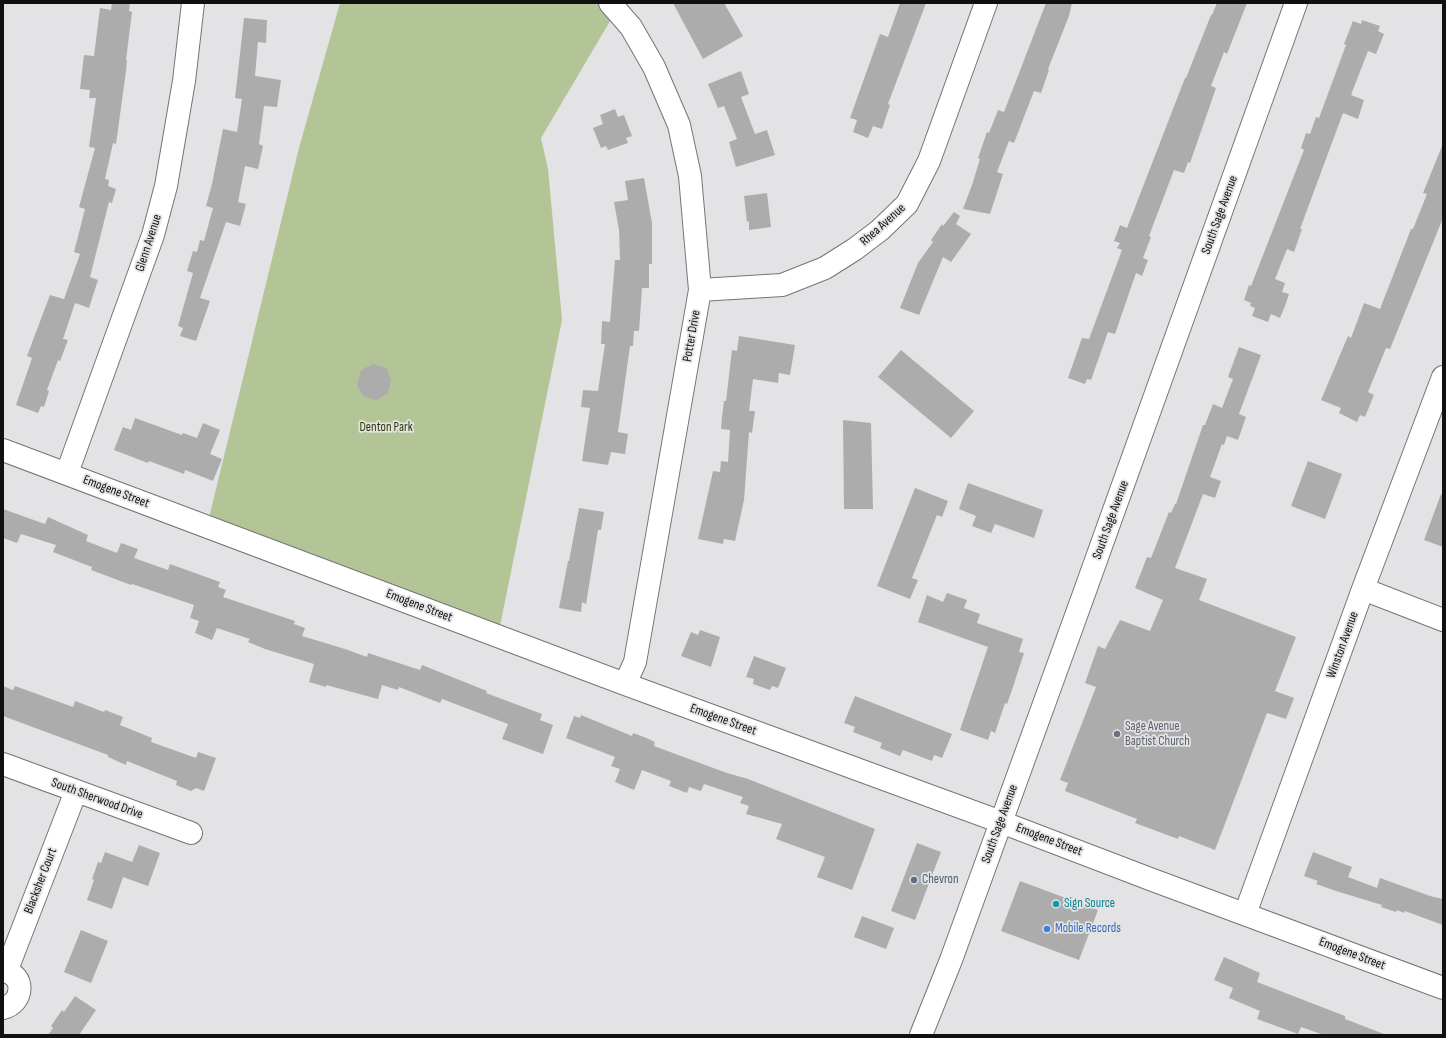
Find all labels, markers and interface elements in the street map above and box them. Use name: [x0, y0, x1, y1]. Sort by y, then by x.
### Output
street label: South Sage Avenue: [1199, 173, 1241, 257]
street label: Rhea Avenue: [857, 201, 909, 249]
street label: Glenn Avenue: [132, 212, 166, 274]
street label: Potter Drive: [680, 309, 704, 363]
park label: Denton Park: [359, 420, 413, 436]
street label: Emogene Street: [81, 472, 151, 512]
street label: South Sage Avenue: [1090, 478, 1132, 562]
street label: Emogene Street: [384, 586, 454, 626]
street label: Winston Avenue: [1324, 610, 1362, 680]
street label: Emogene Street: [688, 701, 758, 739]
place label: Sage Avenue Baptist Church: [1125, 719, 1190, 750]
marker: Sage Avenue Baptist Church: [1112, 729, 1122, 739]
street label: South Sherwood Drive: [49, 775, 145, 823]
street label: South Sage Avenue: [979, 782, 1021, 866]
street label: Emogene Street: [1014, 820, 1084, 860]
street label: Blacksher Court: [21, 846, 61, 916]
place label: Chevron: [922, 872, 959, 888]
marker: Chevron: [909, 875, 919, 885]
place label: Sign Source: [1064, 896, 1115, 912]
marker: Sign Source: [1051, 899, 1061, 909]
place label: Mobile Records: [1055, 921, 1121, 937]
marker: Mobile Records: [1042, 924, 1052, 934]
street label: Emogene Street: [1317, 934, 1387, 974]

